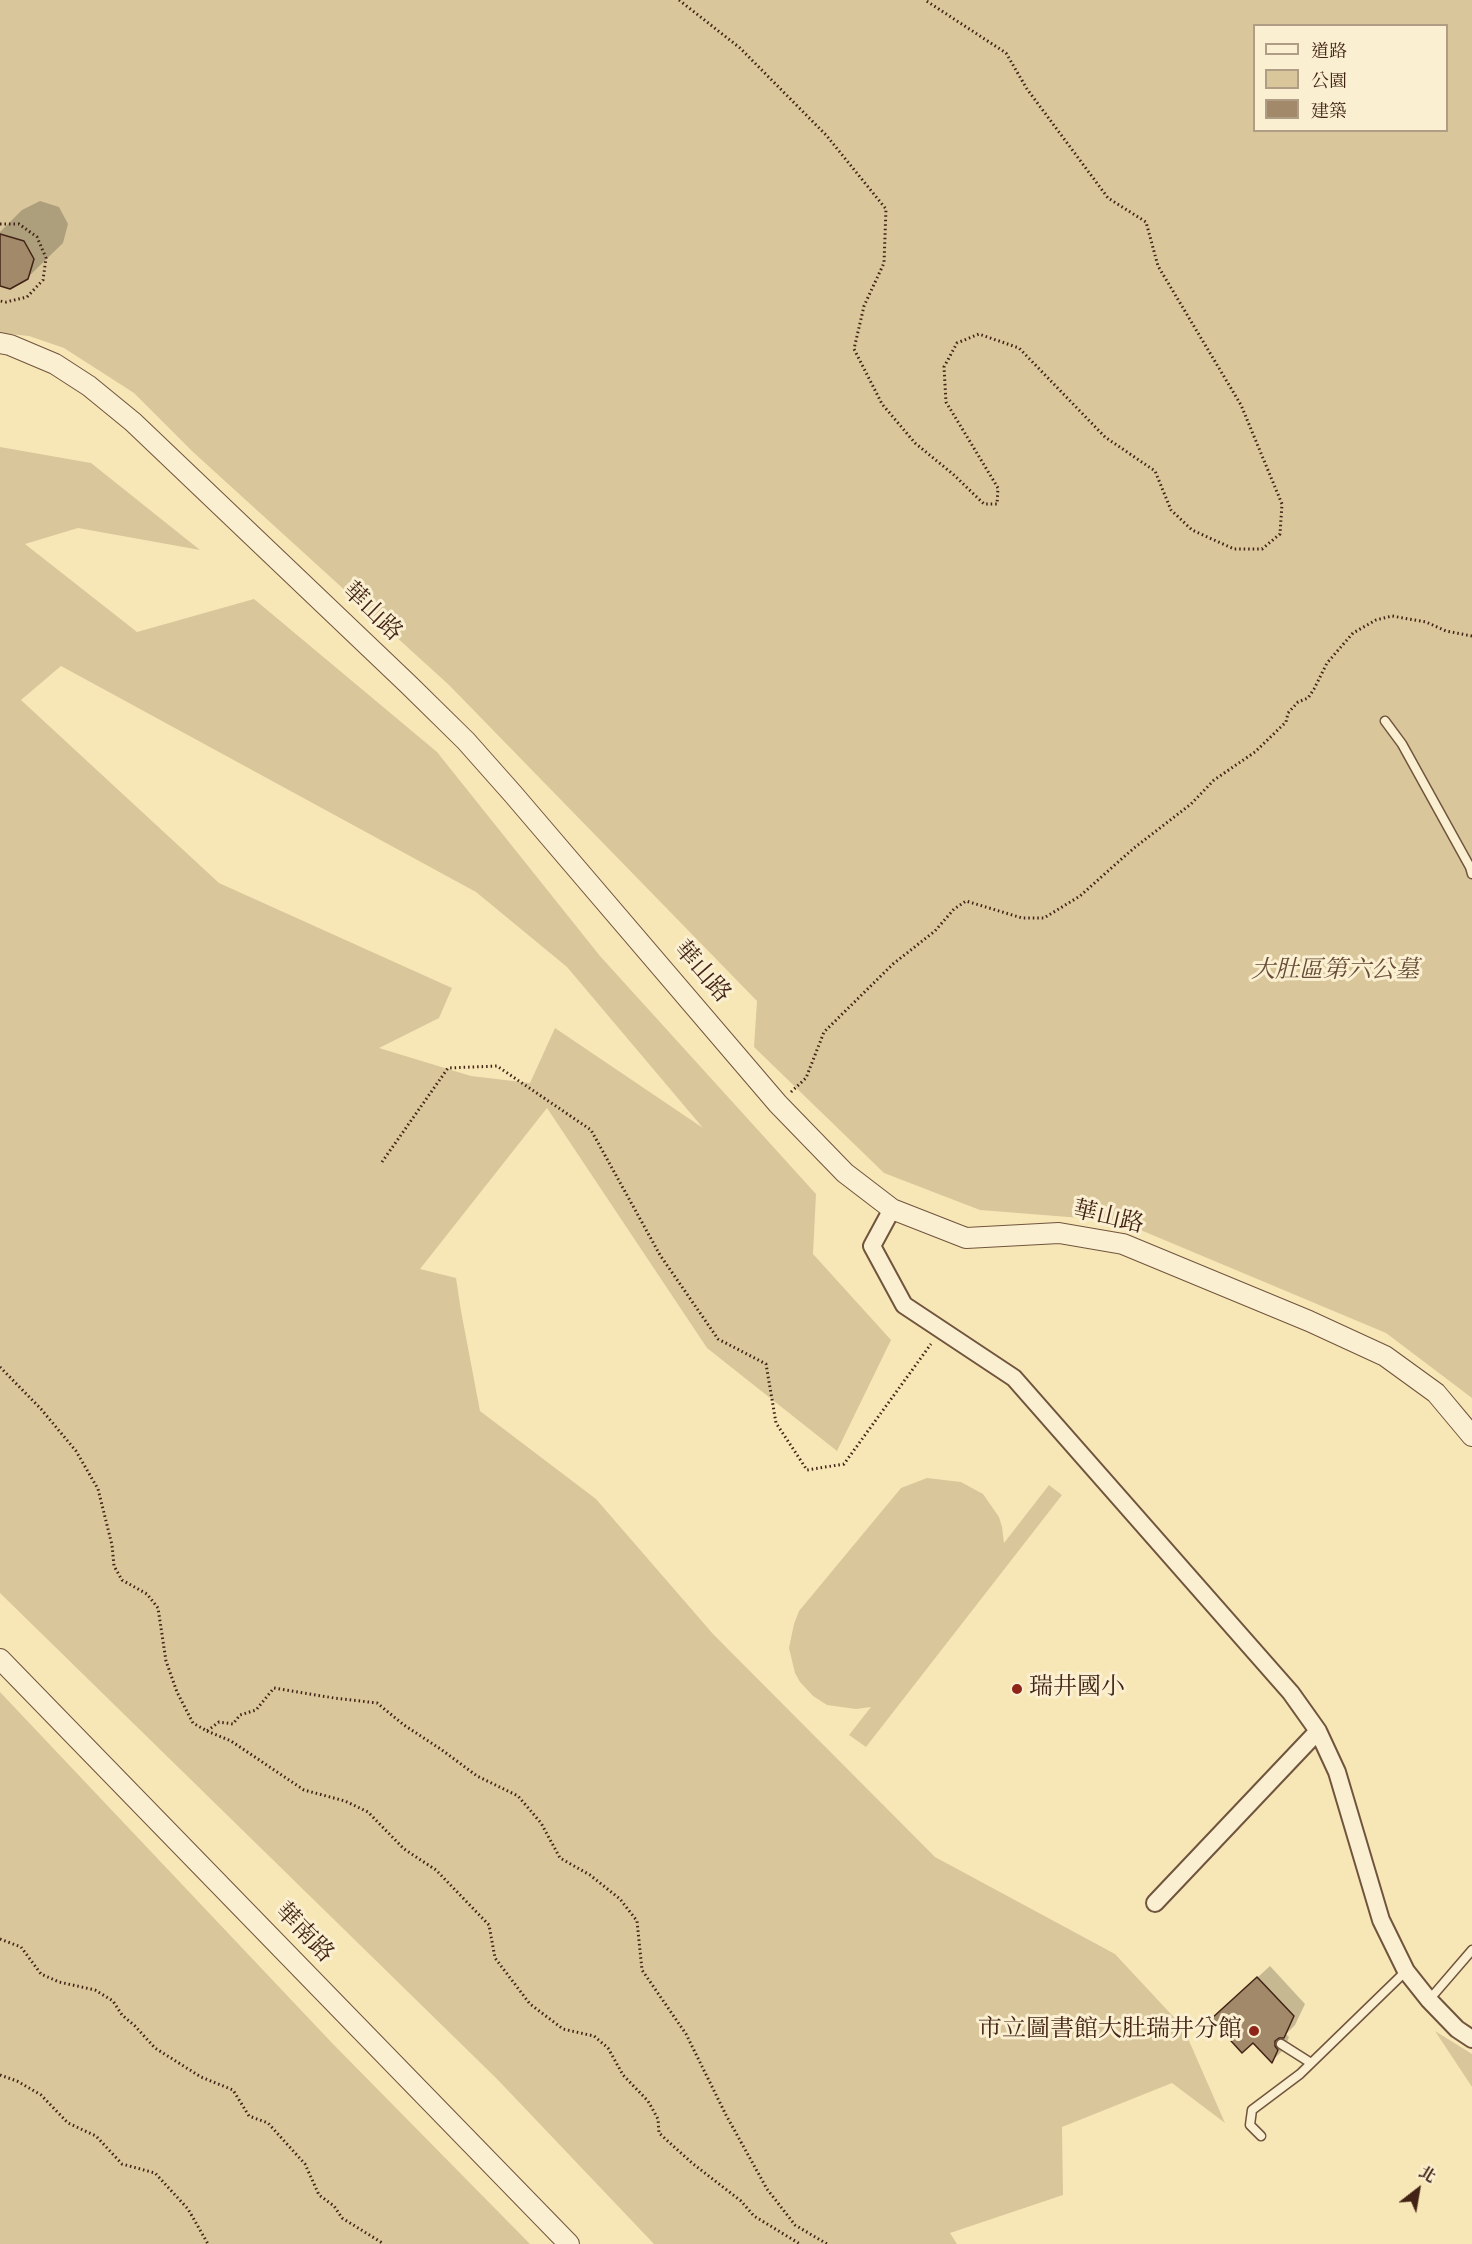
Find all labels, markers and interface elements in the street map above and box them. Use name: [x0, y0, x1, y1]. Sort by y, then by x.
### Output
legend: [1253, 24, 1448, 132]
text: 道路: [1311, 41, 1347, 63]
text: 公園: [1311, 71, 1347, 93]
text: 建築: [1311, 101, 1347, 123]
street label: 華山路: [335, 578, 407, 648]
street label: 華山路: [667, 936, 735, 1010]
park label: 大肚區第六公墓: [1251, 958, 1419, 986]
street label: 華山路: [1070, 1197, 1146, 1241]
place label: 瑞井國小: [1029, 1675, 1125, 1703]
marker: 瑞井國小: [1010, 1682, 1024, 1696]
street label: 華南路: [268, 1898, 338, 1970]
place label: 市立圖書館大肚瑞井分館: [978, 2017, 1242, 2045]
marker: 市立圖書館大肚瑞井分館: [1247, 2024, 1261, 2038]
north arrow: [1388, 2160, 1448, 2220]
text: 北: [1415, 2162, 1439, 2187]

